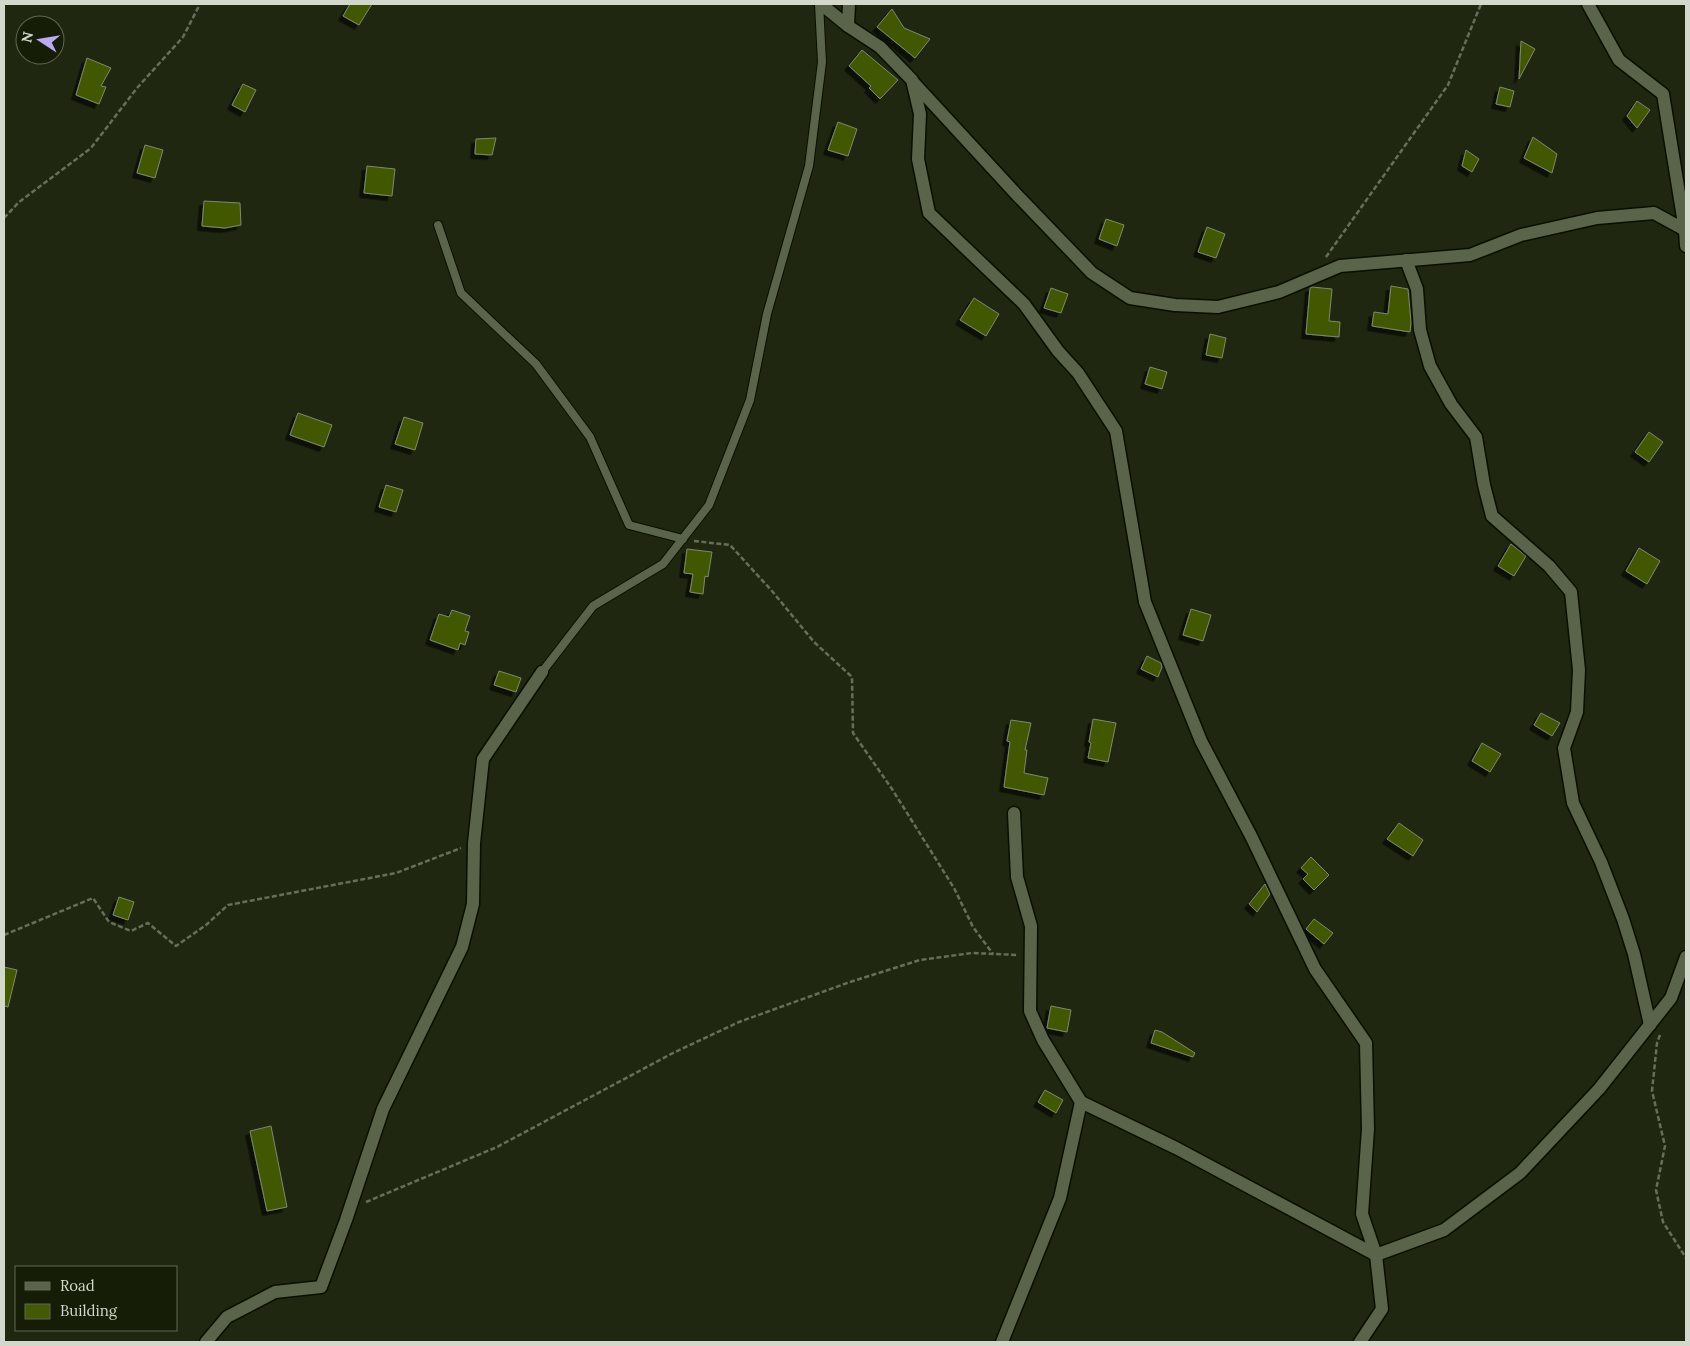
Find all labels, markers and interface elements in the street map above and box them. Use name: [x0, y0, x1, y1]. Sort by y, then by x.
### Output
north arrow: [15, 15, 65, 65]
text: N: [17, 30, 37, 44]
legend: [15, 1266, 178, 1331]
text: Road: [60, 1276, 95, 1295]
text: Building: [60, 1301, 118, 1320]

